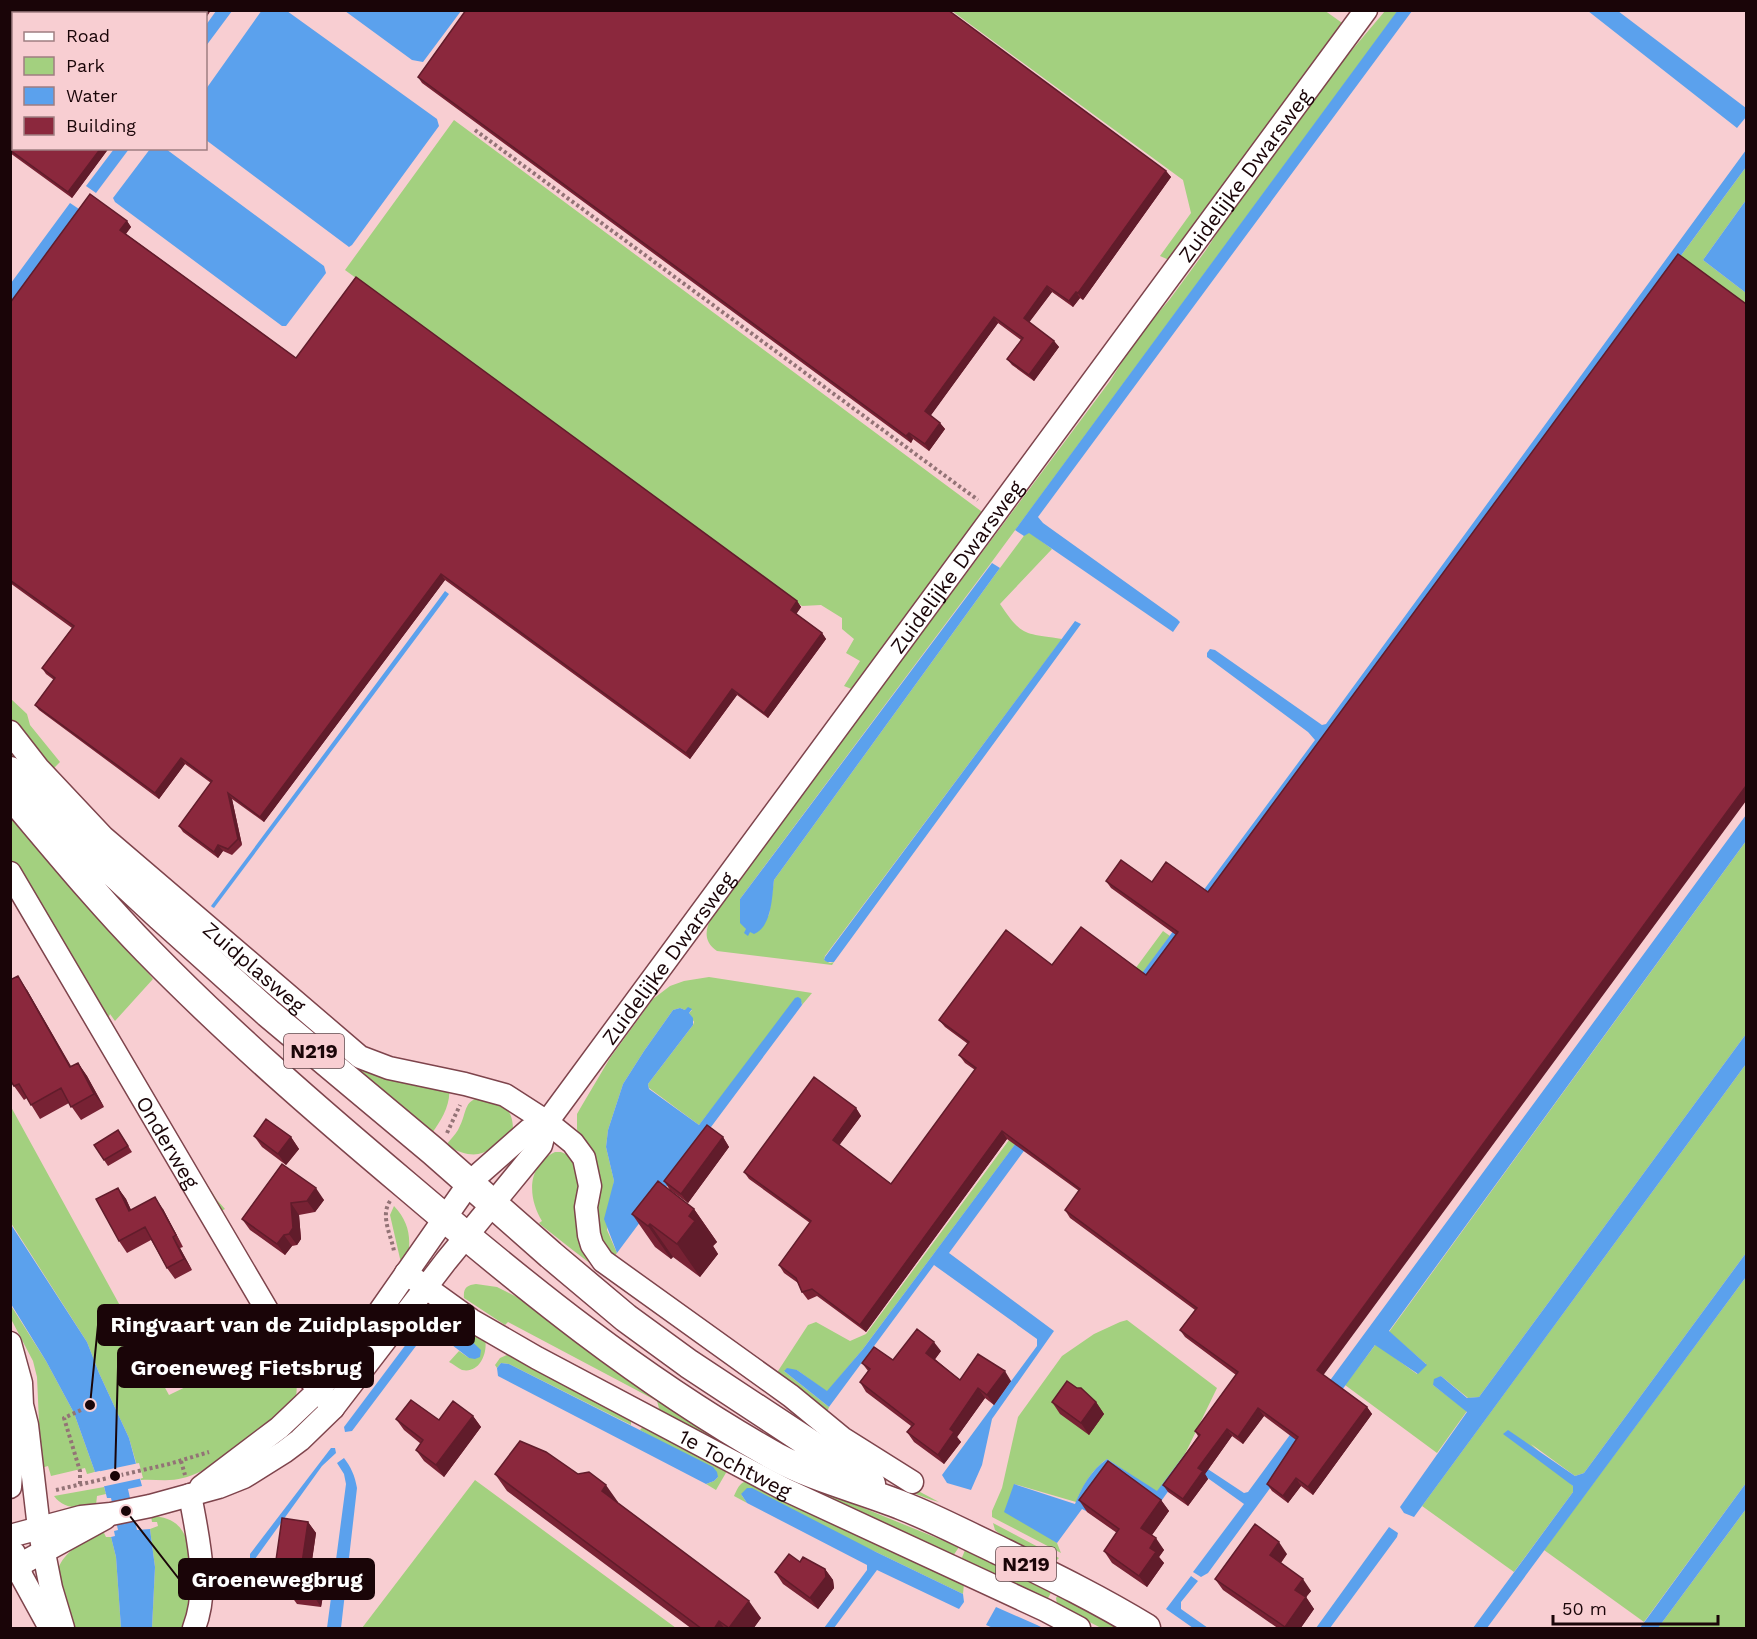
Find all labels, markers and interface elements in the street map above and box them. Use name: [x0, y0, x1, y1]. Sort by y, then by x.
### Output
legend: [12, 12, 207, 150]
text: Road: [66, 25, 110, 46]
text: Park: [66, 55, 105, 76]
street label: Zuidelijke Dwarsweg: [1172, 83, 1317, 267]
text: Water: [66, 85, 118, 106]
text: Building: [66, 115, 136, 136]
street label: Zuidelijke Dwarsweg: [884, 475, 1028, 658]
street label: Zuidelijke Dwarsweg: [596, 866, 740, 1049]
street label: Zuidplasweg: [198, 916, 312, 1018]
road number: N219: [284, 1034, 344, 1068]
street label: Onderweg: [131, 1091, 205, 1193]
callout: Ringvaart van de Zuidplaspolder: [98, 1305, 474, 1345]
text: Ringvaart van de Zuidplaspolder: [110, 1312, 462, 1337]
callout: Groeneweg Fietsbrug: [118, 1347, 373, 1387]
text: Groeneweg Fietsbrug: [130, 1355, 362, 1380]
street label: 1e Tochtweg: [675, 1423, 796, 1504]
road number: N219: [996, 1547, 1056, 1581]
callout: Groenewegbrug: [179, 1559, 374, 1599]
text: Groenewegbrug: [192, 1567, 363, 1592]
scale bar: [1553, 1588, 1718, 1626]
text: 50 m: [1562, 1598, 1607, 1619]

